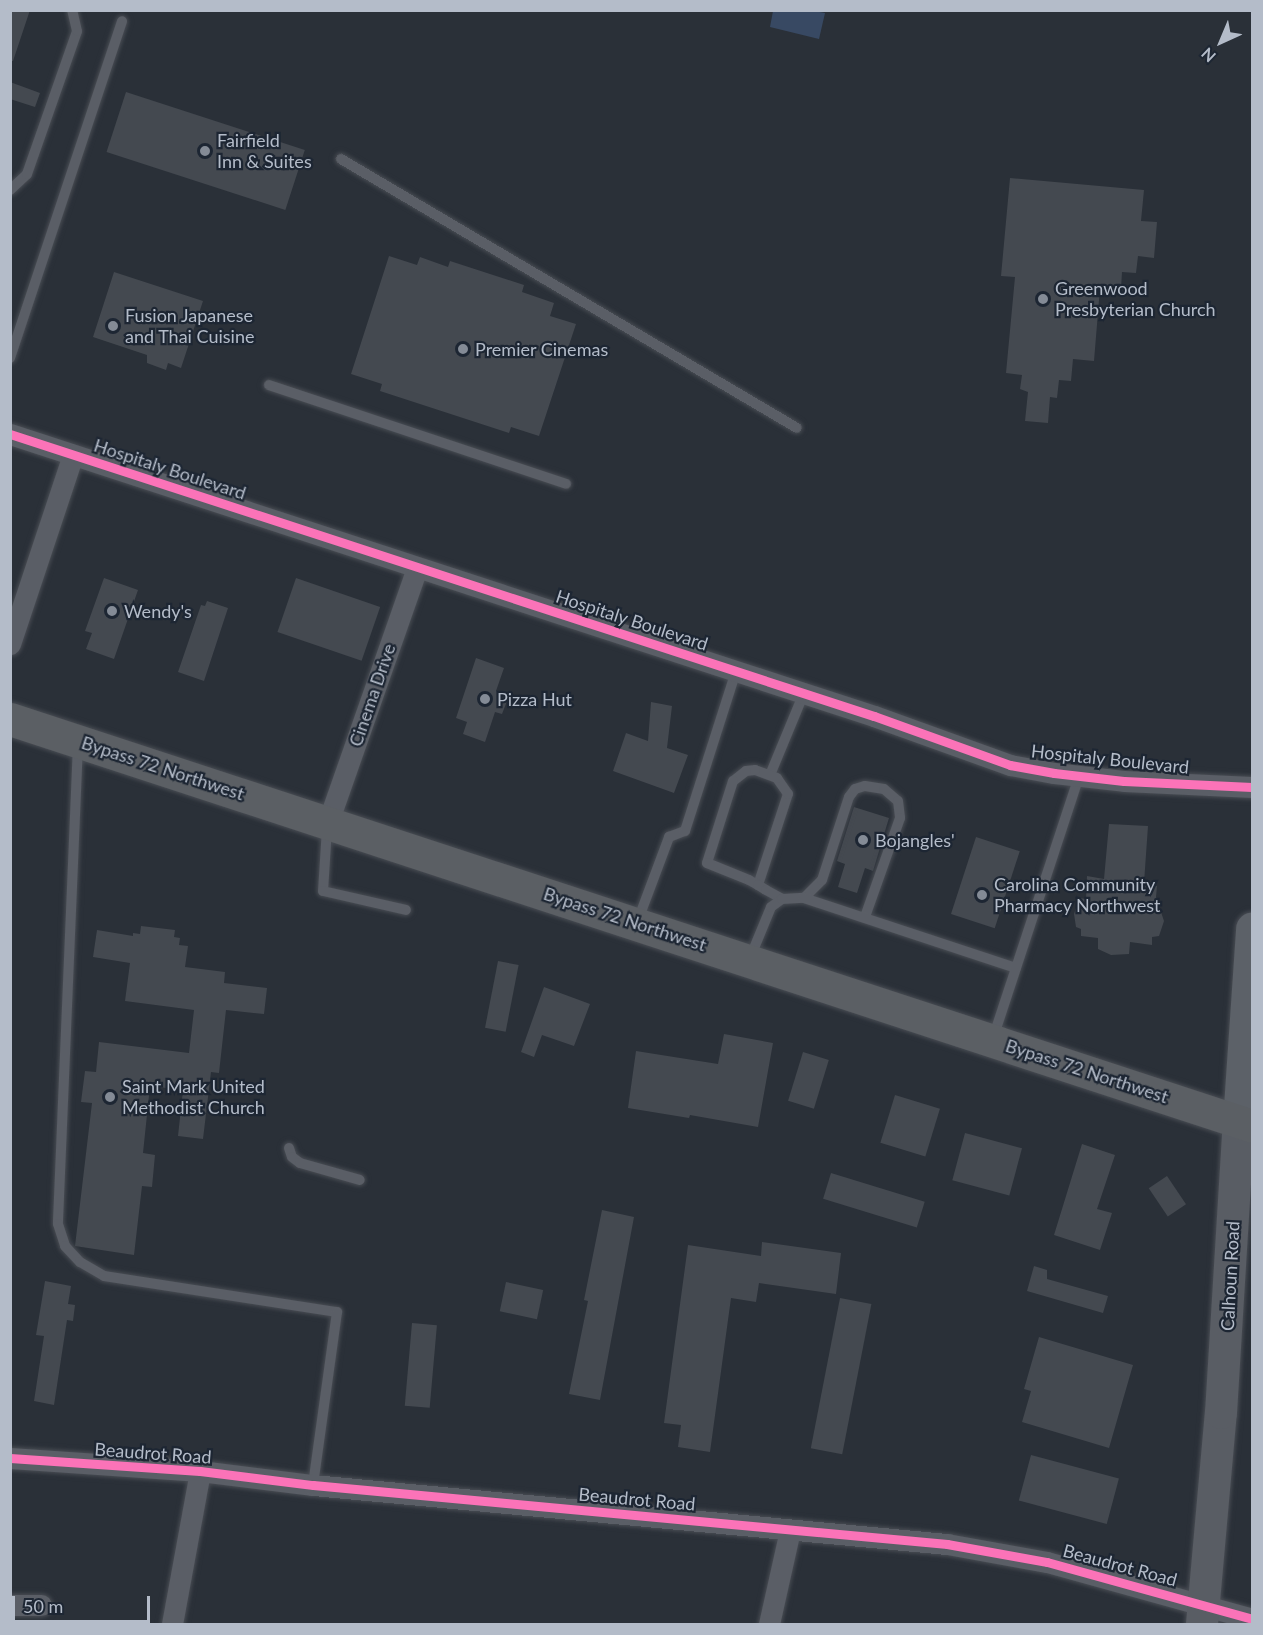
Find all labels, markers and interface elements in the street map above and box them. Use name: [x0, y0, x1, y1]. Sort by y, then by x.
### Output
north arrow: [1191, 12, 1251, 72]
text: N: [1197, 44, 1219, 66]
place label: Fairfield Inn & Suites: [217, 130, 312, 172]
marker: Fairfield Inn & Suites: [198, 144, 212, 158]
place label: Greenwood Presbyterian Church: [1055, 278, 1216, 320]
marker: Greenwood Presbyterian Church: [1036, 292, 1050, 306]
place label: Fusion Japanese and Thai Cuisine: [125, 305, 255, 348]
marker: Fusion Japanese and Thai Cuisine: [106, 319, 120, 333]
place label: Premier Cinemas: [475, 338, 609, 360]
marker: Premier Cinemas: [456, 342, 470, 356]
street label: Hospitaly Boulevard: [91, 434, 249, 504]
street label: Hospitaly Boulevard: [553, 585, 711, 655]
place label: Wendy's: [124, 600, 192, 622]
marker: Wendy's: [105, 604, 119, 618]
street label: Cinema Drive: [344, 641, 400, 749]
place label: Pizza Hut: [497, 688, 572, 710]
marker: Pizza Hut: [478, 692, 492, 706]
street label: Bypass 72 Northwest: [79, 731, 247, 805]
street label: Hospitaly Boulevard: [1030, 740, 1190, 778]
place label: Bojangles': [875, 829, 955, 851]
marker: Bojangles': [856, 833, 870, 847]
place label: Carolina Community Pharmacy Northwest: [994, 874, 1161, 916]
street label: Bypass 72 Northwest: [541, 882, 709, 956]
marker: Carolina Community Pharmacy Northwest: [975, 888, 989, 902]
street label: Bypass 72 Northwest: [1003, 1034, 1171, 1108]
place label: Saint Mark United Methodist Church: [122, 1076, 265, 1118]
marker: Saint Mark United Methodist Church: [103, 1090, 117, 1104]
street label: Calhoun Road: [1216, 1220, 1244, 1332]
street label: Beaudrot Road: [94, 1438, 212, 1468]
street label: Beaudrot Road: [578, 1483, 696, 1515]
street label: Beaudrot Road: [1061, 1539, 1179, 1591]
scale bar: [15, 1584, 153, 1622]
text: 50 m: [23, 1595, 63, 1617]

